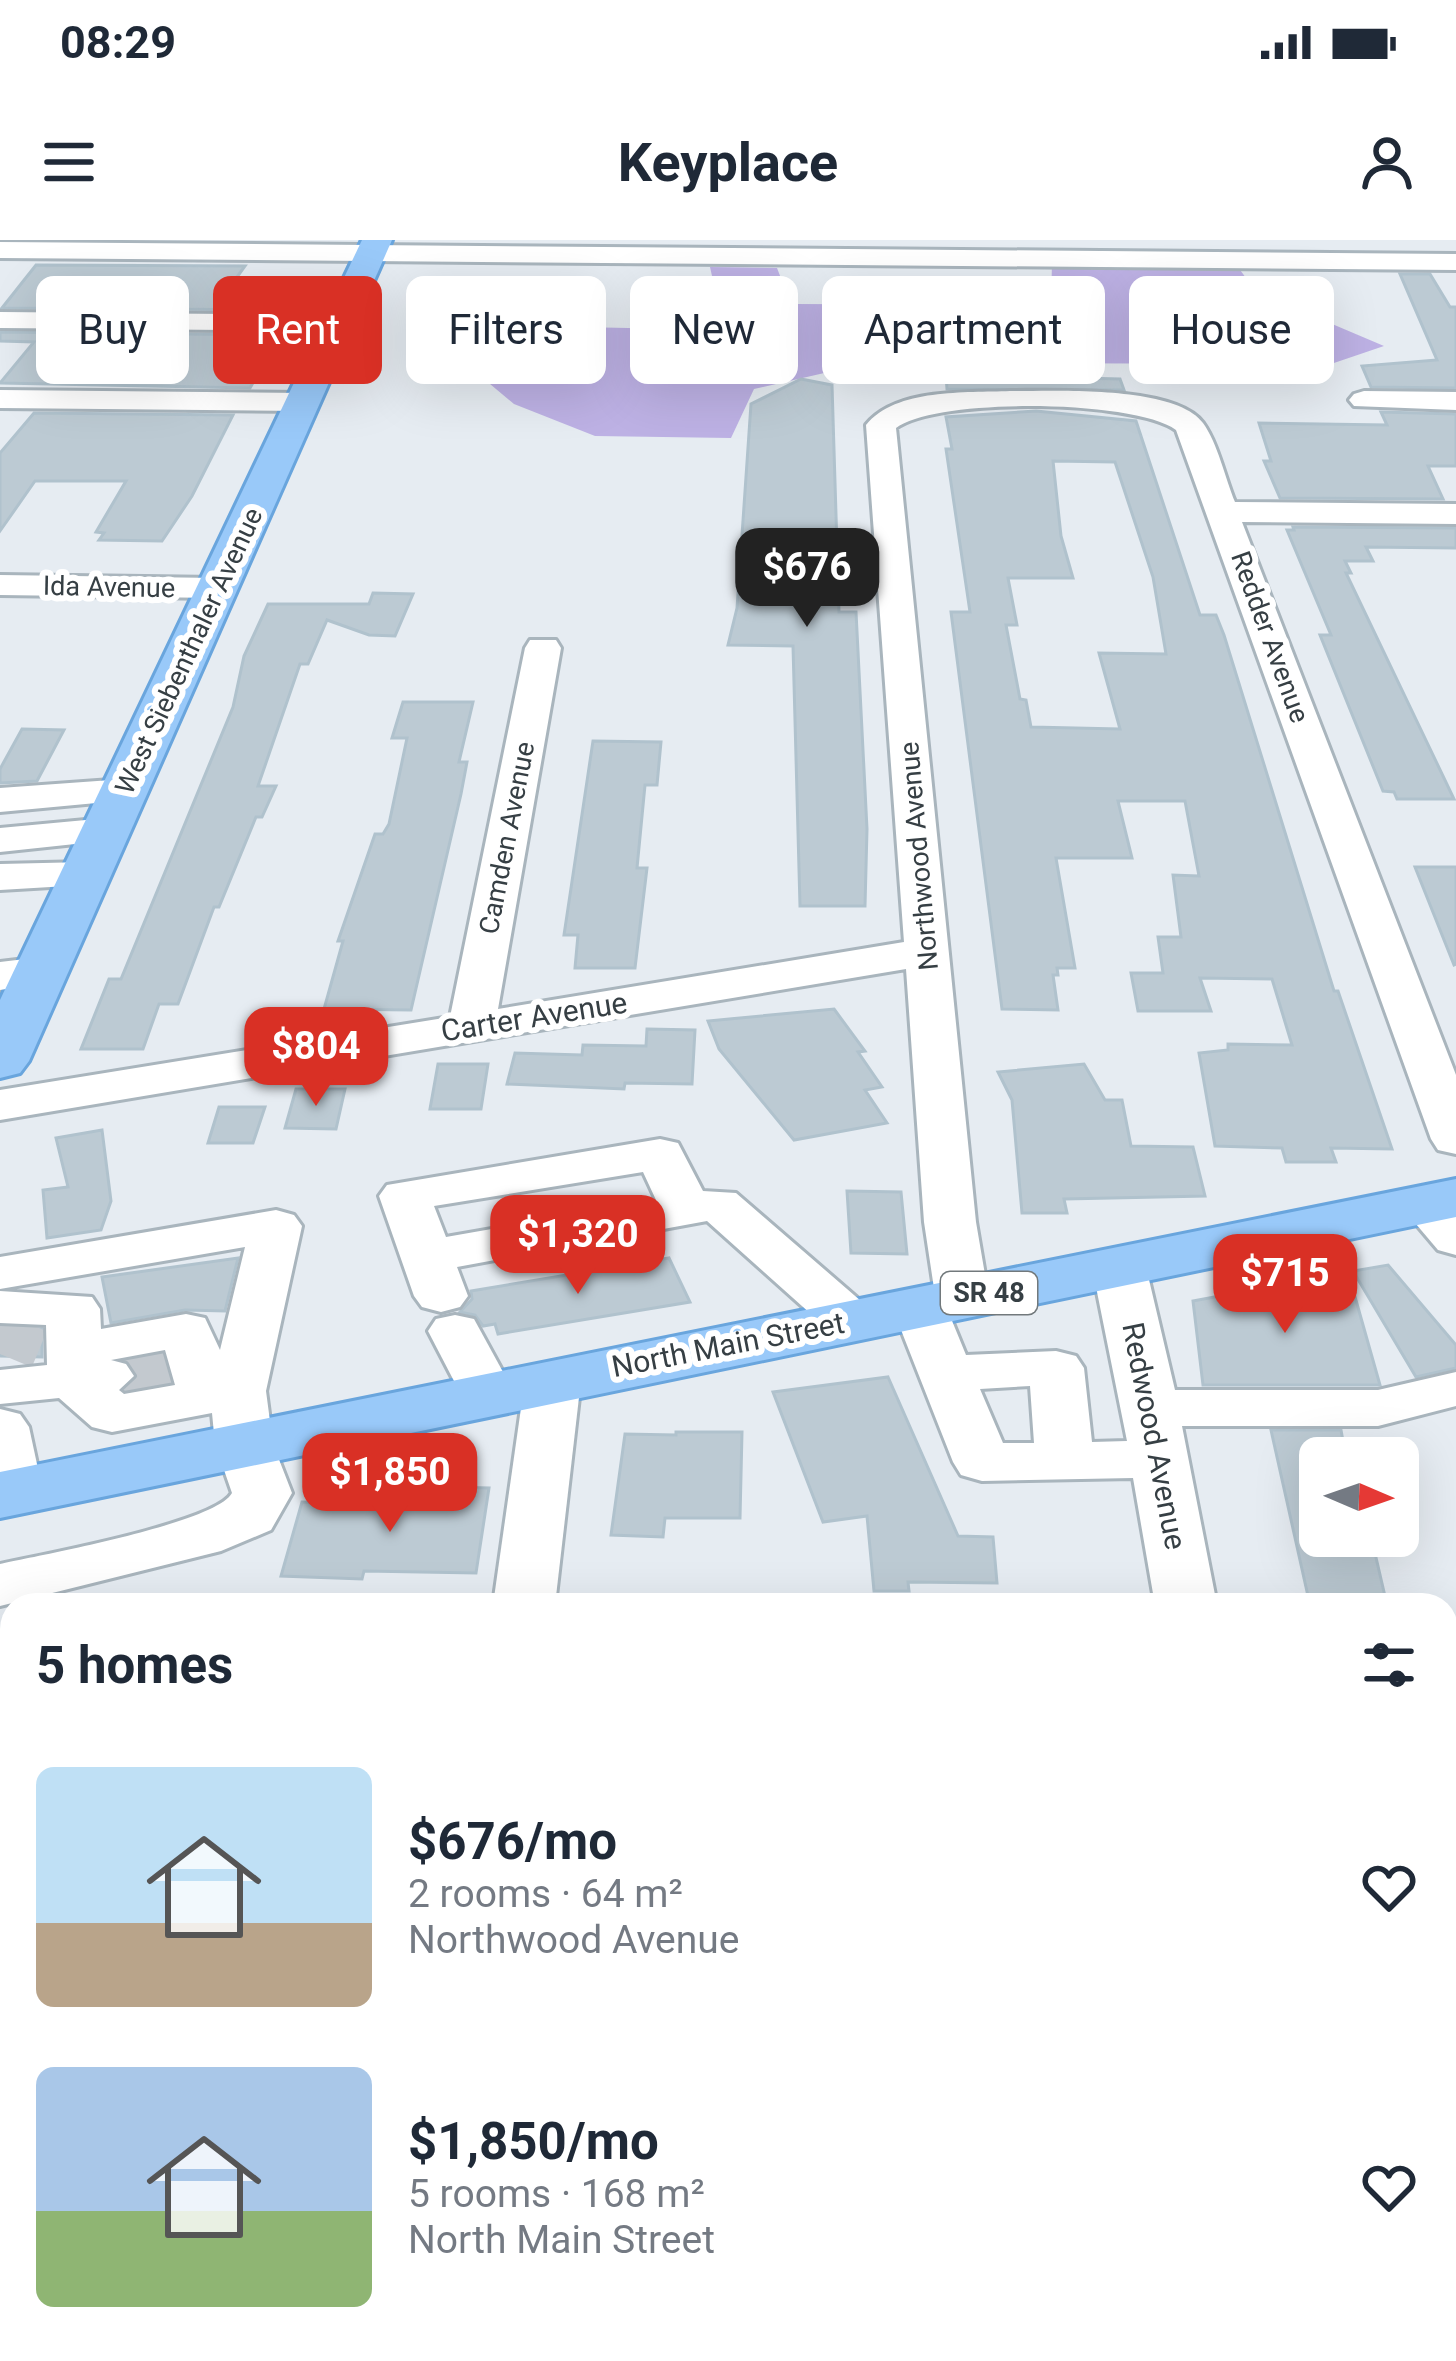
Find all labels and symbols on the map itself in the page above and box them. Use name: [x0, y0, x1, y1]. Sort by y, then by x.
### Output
street label: West Siebenthaler Avenue: [109, 503, 269, 799]
pin: $676: [736, 528, 878, 630]
street label: Redder Avenue: [1224, 547, 1316, 727]
street label: Ida Avenue: [43, 570, 175, 604]
street label: Camden Avenue: [473, 739, 541, 937]
street label: Northwood Avenue: [893, 740, 945, 972]
street label: Carter Avenue: [438, 985, 630, 1049]
pin: $804: [245, 1007, 387, 1109]
pin: $1,320: [480, 1195, 676, 1297]
pin: $715: [1214, 1234, 1356, 1336]
road number: SR 48: [941, 1272, 1037, 1314]
street label: North Main Street: [609, 1305, 847, 1384]
street label: Redwood Avenue: [1115, 1319, 1194, 1552]
pin: $1,850: [292, 1433, 488, 1535]
north arrow: [1299, 1437, 1419, 1557]

